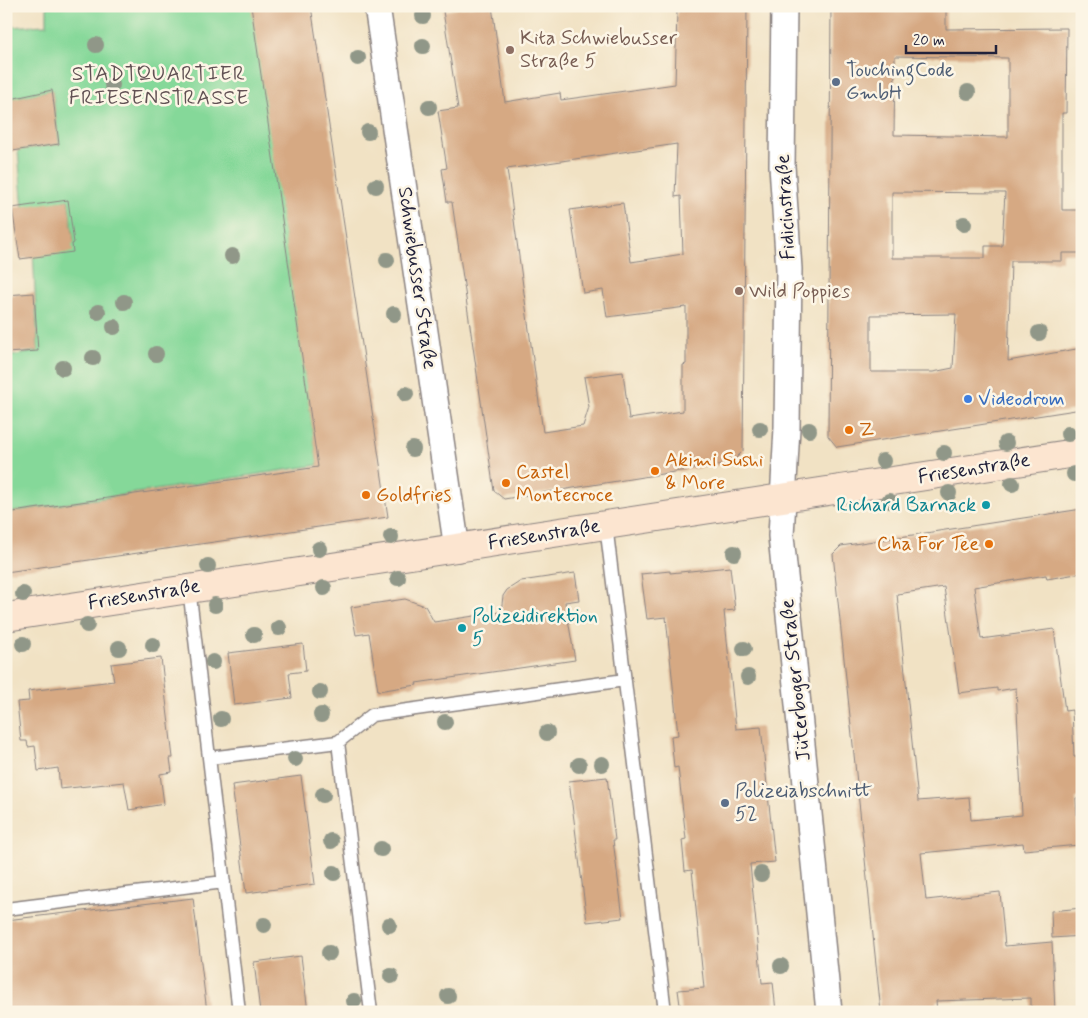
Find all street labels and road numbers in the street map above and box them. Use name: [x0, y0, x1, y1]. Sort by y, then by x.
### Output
street label: Fidicinstraße: [770, 153, 802, 260]
street label: Schwiebusser Straße: [391, 185, 443, 371]
street label: Friesenstraße: [916, 447, 1032, 491]
street label: Friesenstraße: [486, 513, 602, 557]
street label: Friesenstraße: [86, 573, 202, 617]
street label: Jüterboger Straße: [774, 597, 818, 762]

